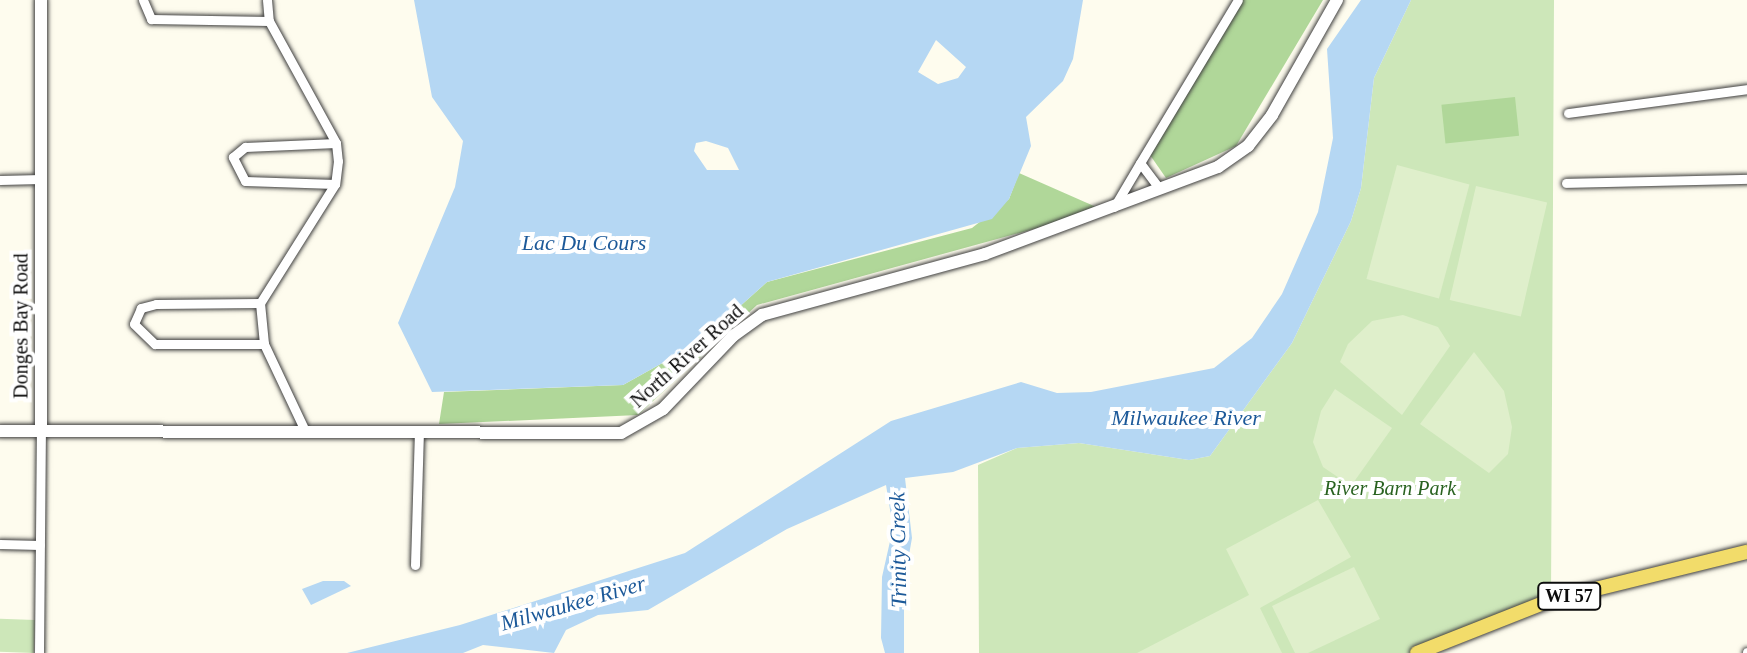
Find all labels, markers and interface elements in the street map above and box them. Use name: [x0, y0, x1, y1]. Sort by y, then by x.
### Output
water label: Lac Du Cours: [522, 230, 646, 256]
street label: Donges Bay Road: [9, 253, 33, 399]
street label: North River Road: [626, 299, 748, 413]
water label: Milwaukee River: [1111, 405, 1261, 431]
park label: River Barn Park: [1324, 476, 1456, 500]
water label: Trinity Creek: [884, 492, 912, 608]
water label: Milwaukee River: [497, 570, 649, 636]
road number: WI 57: [1537, 582, 1601, 610]

